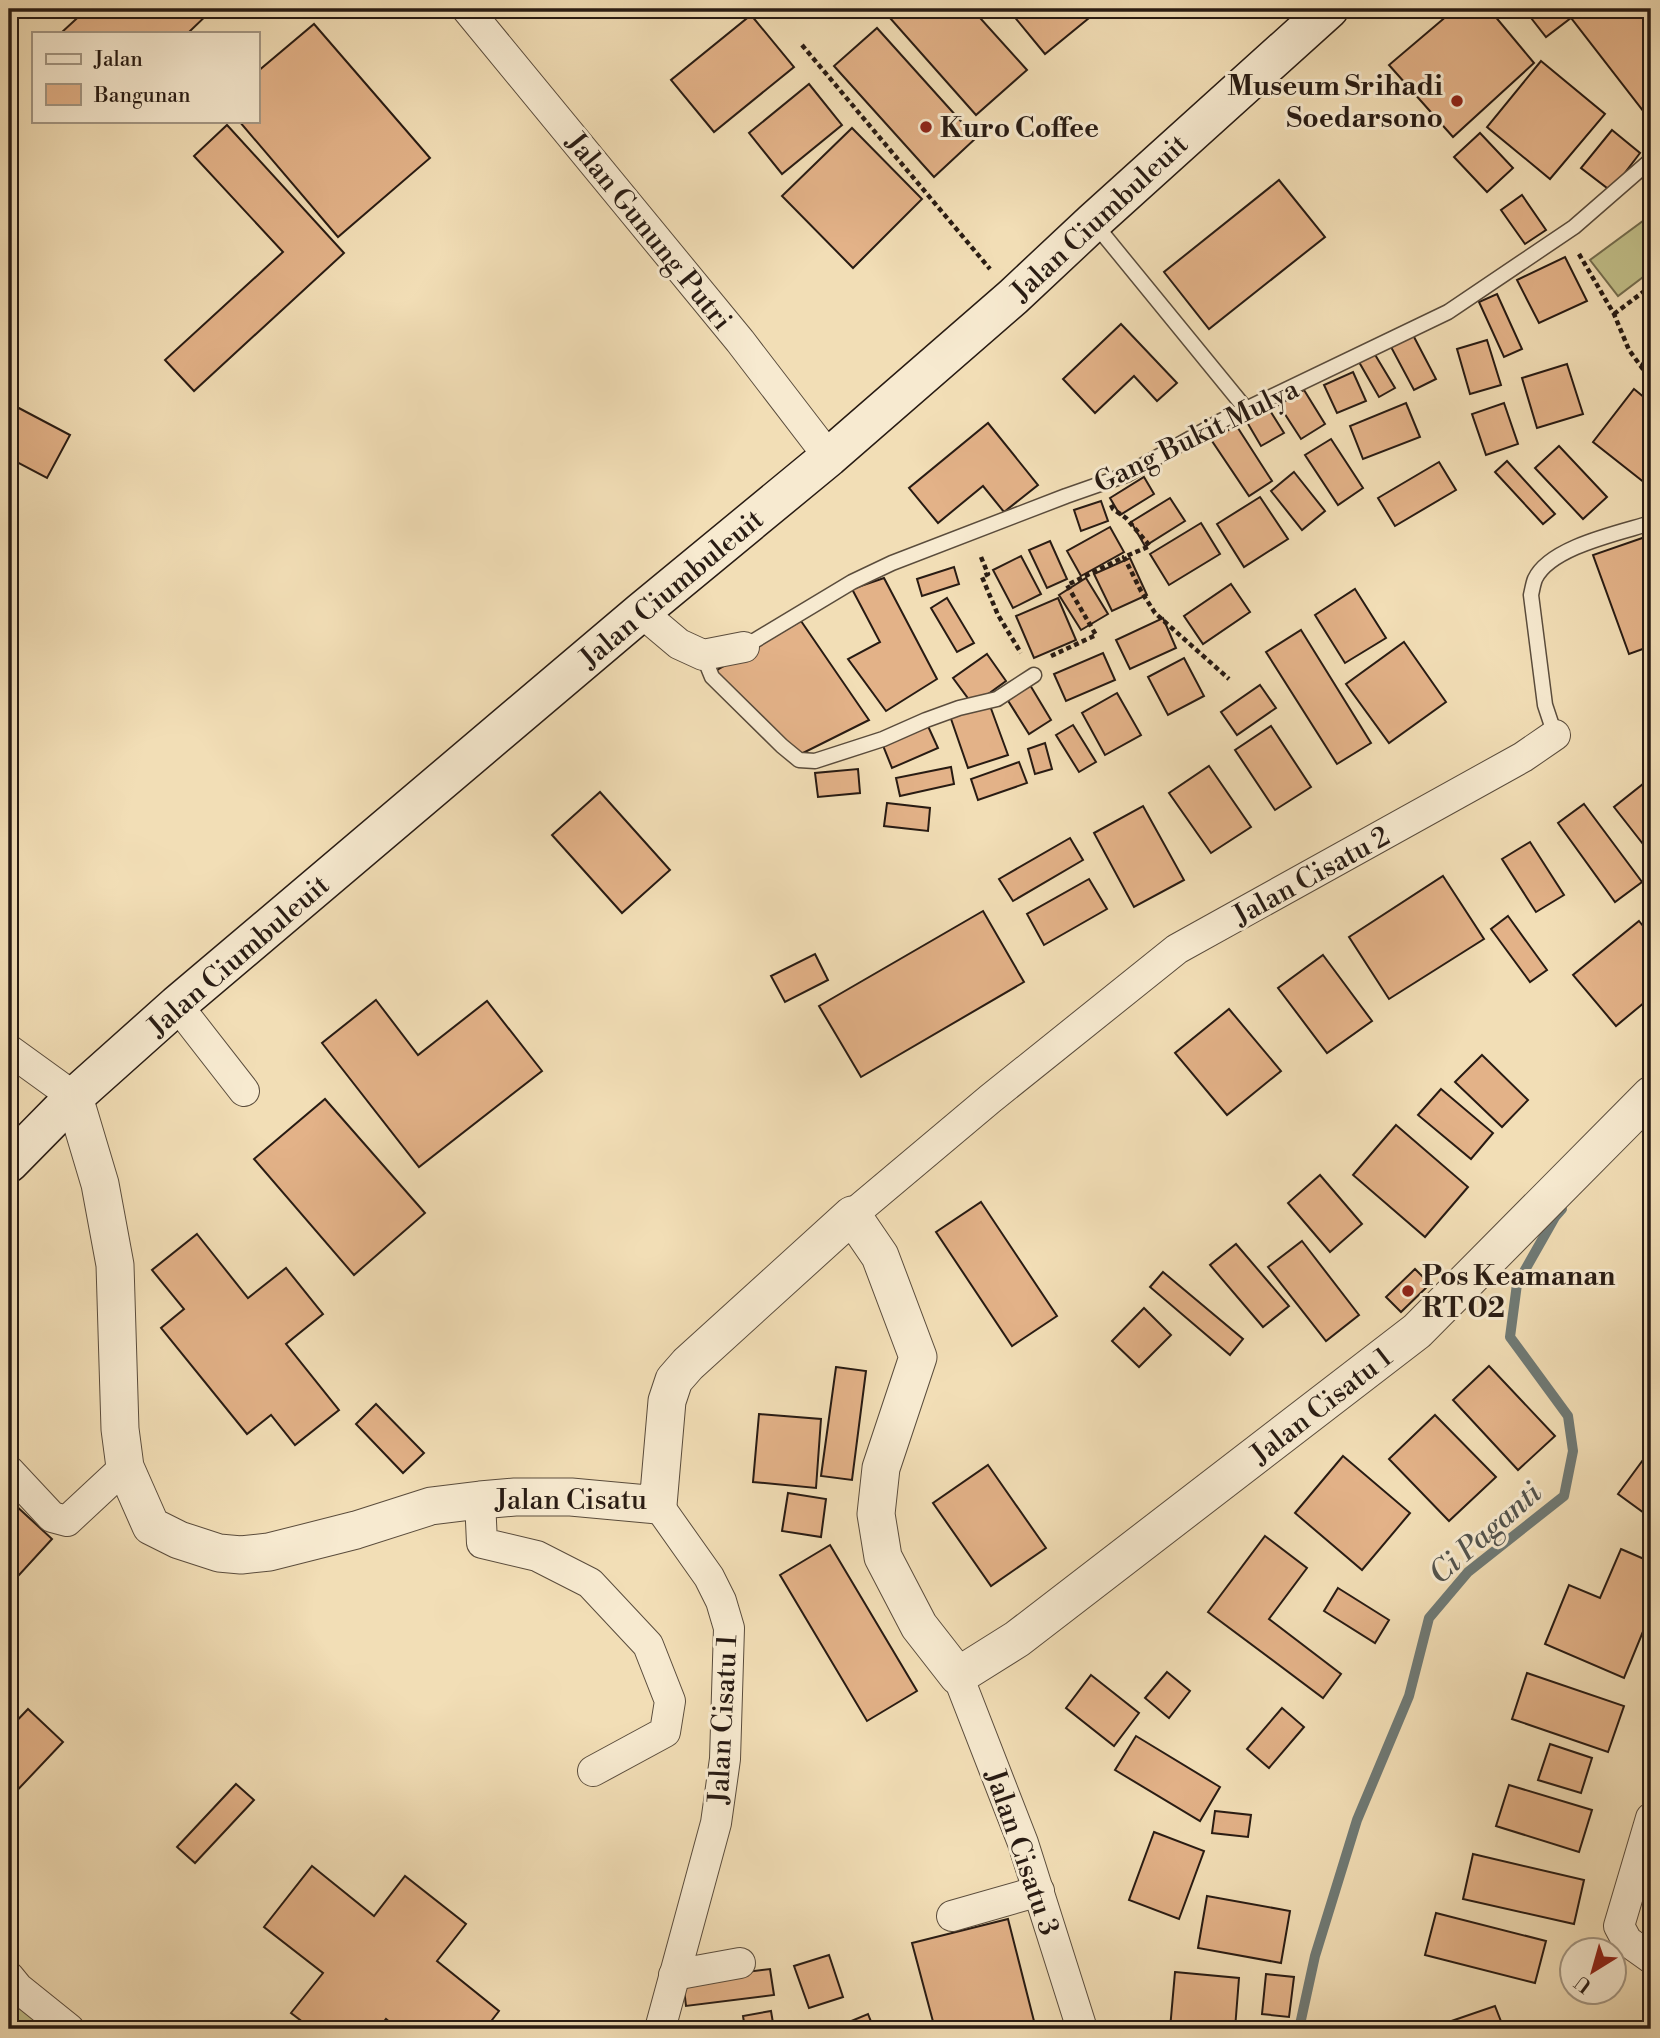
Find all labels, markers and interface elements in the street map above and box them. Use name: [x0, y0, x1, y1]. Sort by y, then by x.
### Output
legend: [32, 32, 259, 122]
text: Jalan: [93, 47, 143, 73]
place label: Museum Srihadi Soedarsono: [1227, 69, 1443, 136]
text: Bangunan: [93, 83, 191, 109]
marker: Museum Srihadi Soedarsono: [1449, 93, 1465, 109]
place label: Kuro Coffee: [940, 111, 1099, 146]
marker: Kuro Coffee: [918, 119, 934, 135]
street label: Jalan Gunung Putri: [558, 125, 739, 338]
street label: Jalan Ciumbuleuit: [1004, 127, 1196, 310]
street label: Gang Bukit Mulya: [1089, 371, 1305, 501]
street label: Jalan Ciumbuleuit: [572, 502, 771, 677]
street label: Jalan Cisatu 2: [1227, 819, 1396, 934]
street label: Jalan Ciumbuleuit: [140, 868, 337, 1045]
place label: Pos Keamanan RT 02: [1422, 1259, 1616, 1326]
marker: Pos Keamanan RT 02: [1400, 1283, 1416, 1299]
street label: Jalan Cisatu 1: [1244, 1340, 1400, 1473]
water label: Ci Paganti: [1421, 1474, 1550, 1593]
street label: Jalan Cisatu: [494, 1483, 647, 1518]
street label: Jalan Cisatu 1: [702, 1633, 745, 1806]
street label: Jalan Cisatu 3: [977, 1764, 1066, 1940]
north arrow: [1558, 1937, 1628, 2007]
text: U: [1570, 1970, 1596, 1998]

